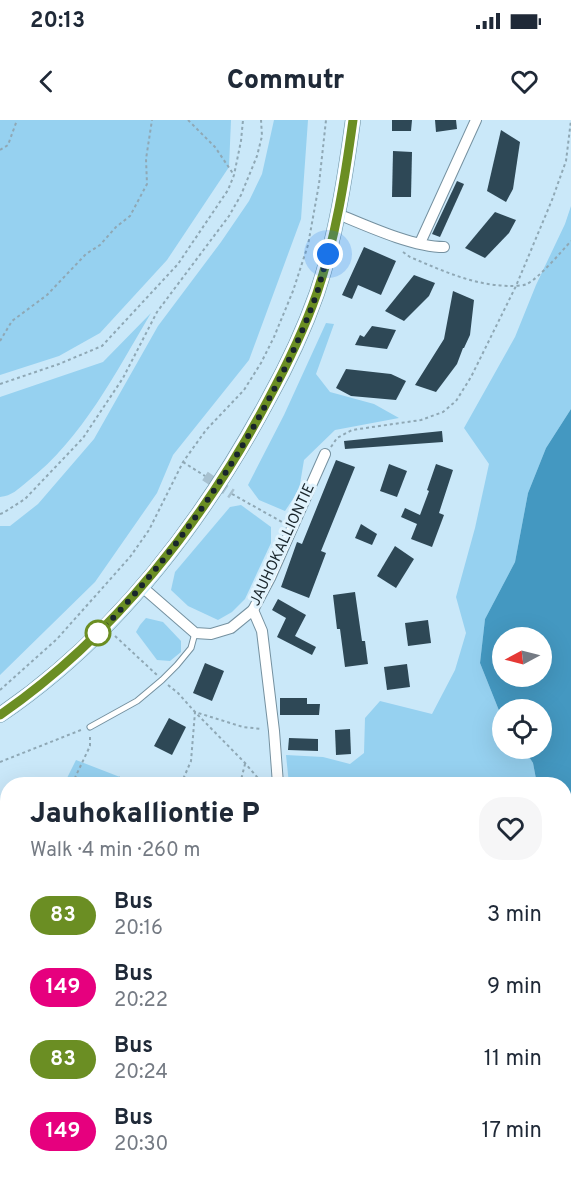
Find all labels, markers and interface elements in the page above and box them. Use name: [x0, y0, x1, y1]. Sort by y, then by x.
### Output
text: 20:13: [30, 8, 85, 35]
text: Commutr: [227, 64, 344, 98]
icon: back: [30, 65, 63, 98]
icon: heart: [508, 65, 541, 98]
your location: [313, 239, 343, 269]
street label: JAUHOKALLIONTIE: [246, 481, 320, 609]
unlabelled marker: [85, 620, 111, 646]
north arrow: [492, 627, 552, 687]
map controls: [492, 627, 552, 759]
button: locate: [492, 699, 552, 759]
text: Jauhokalliontie P: [30, 797, 259, 833]
button: heart: [479, 797, 542, 860]
text: Walk · 4 min · 260 m: [30, 838, 201, 864]
text: Bus: [114, 889, 153, 916]
text: 83: [50, 902, 76, 929]
text: 3 min: [487, 902, 542, 929]
text: 20:16: [114, 916, 163, 942]
text: Bus: [114, 961, 153, 988]
text: 149: [46, 974, 80, 1001]
text: 9 min: [487, 974, 542, 1001]
text: 20:22: [114, 988, 168, 1014]
text: Bus: [114, 1033, 153, 1060]
text: 83: [50, 1046, 76, 1073]
text: 11 min: [484, 1046, 542, 1073]
text: 20:24: [114, 1060, 168, 1086]
text: Bus: [114, 1105, 153, 1132]
text: 149: [46, 1118, 80, 1145]
text: 17 min: [482, 1118, 542, 1145]
text: 20:30: [114, 1132, 168, 1158]

